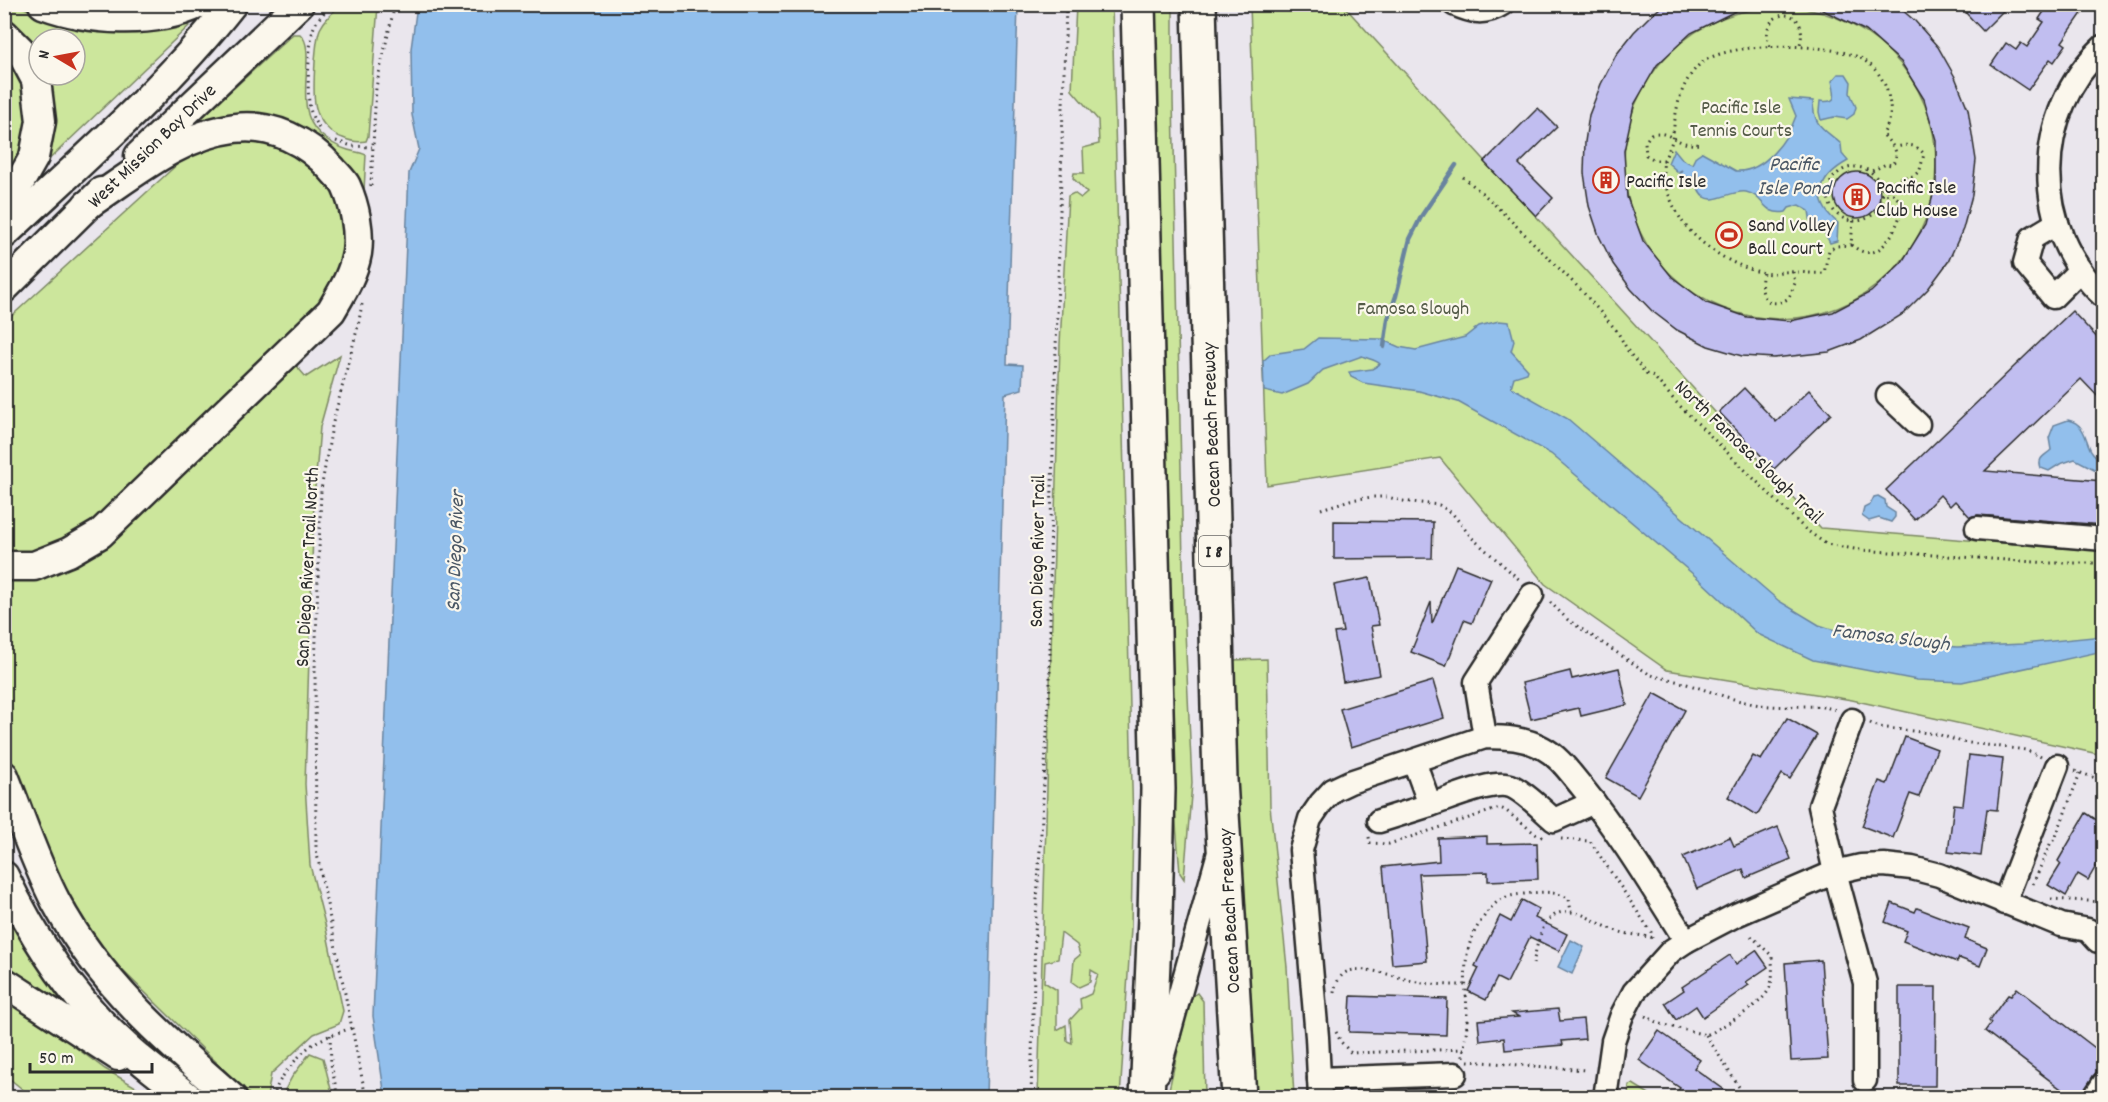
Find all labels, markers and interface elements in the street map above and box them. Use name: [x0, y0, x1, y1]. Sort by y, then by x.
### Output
north arrow: [27, 27, 87, 87]
text: N: [33, 49, 57, 61]
street label: West Mission Bay Drive: [82, 78, 224, 216]
park label: Pacific Isle Tennis Courts: [1690, 95, 1792, 146]
water label: Pacific Isle Pond: [1758, 151, 1834, 205]
building icon: Pacific Isle: [1591, 165, 1621, 195]
place label: Pacific Isle: [1626, 169, 1706, 197]
place label: Pacific Isle Club House: [1876, 175, 1958, 226]
building icon: Pacific Isle Club House: [1842, 182, 1872, 212]
place label: Sand Volley Ball Court: [1748, 213, 1835, 264]
sports icon: Sand Volley Ball Court: [1714, 220, 1744, 250]
park label: Famosa Slough: [1357, 296, 1469, 324]
street label: Ocean Beach Freeway: [1196, 341, 1230, 508]
street label: North Famosa Slough Trail: [1667, 375, 1829, 532]
street label: San Diego River Trail North: [290, 466, 328, 668]
street label: San Diego River Trail: [1024, 474, 1054, 628]
water label: San Diego River: [440, 488, 474, 612]
road number: I 8: [1199, 536, 1229, 566]
water label: Famosa Slough: [1830, 617, 1952, 661]
street label: Ocean Beach Freeway: [1213, 827, 1249, 994]
scale bar: [30, 1036, 152, 1074]
text: 50 m: [39, 1047, 74, 1072]

